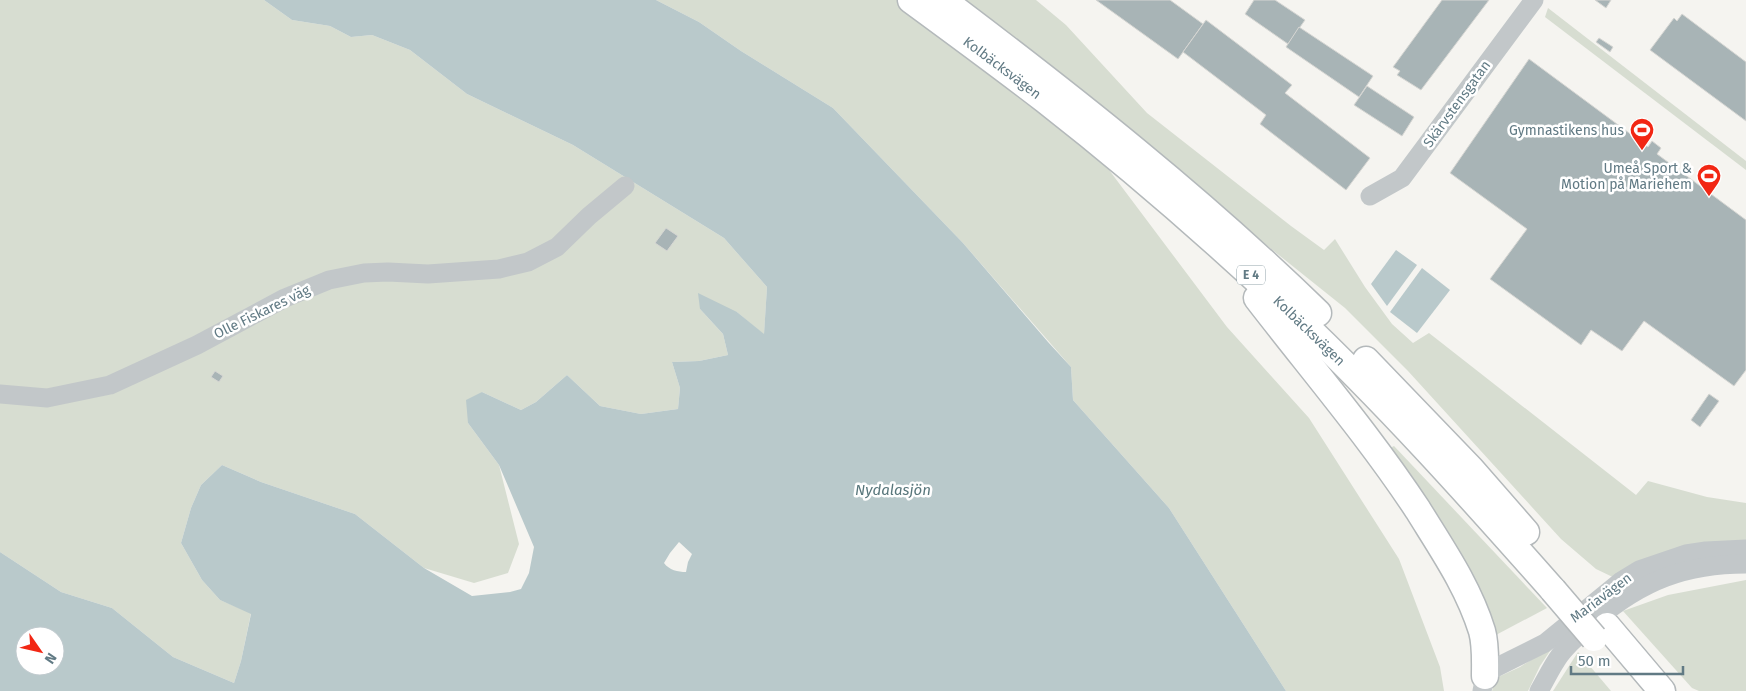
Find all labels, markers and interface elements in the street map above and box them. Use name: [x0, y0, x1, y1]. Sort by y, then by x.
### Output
street label: Kolbäcksvägen: [960, 33, 1044, 103]
street label: Skärvstensgatan: [1420, 57, 1494, 151]
sports icon: Gymnastikens hus: [1629, 117, 1655, 151]
place label: Gymnastikens hus: [1509, 122, 1624, 139]
place label: Umeå Sport & Motion på Mariehem: [1561, 160, 1692, 193]
sports icon: Umeå Sport & Motion på Mariehem: [1696, 163, 1722, 197]
road number: E 4: [1237, 266, 1265, 284]
street label: Olle Fiskares väg: [211, 281, 314, 343]
street label: Kolbäcksvägen: [1270, 292, 1348, 370]
water label: Nydalasjön: [855, 481, 931, 499]
street label: Mariavägen: [1567, 569, 1635, 627]
north arrow: [15, 626, 65, 676]
scale bar: [1571, 644, 1684, 676]
text: N: [41, 649, 60, 667]
text: 50 m: [1578, 652, 1611, 670]

